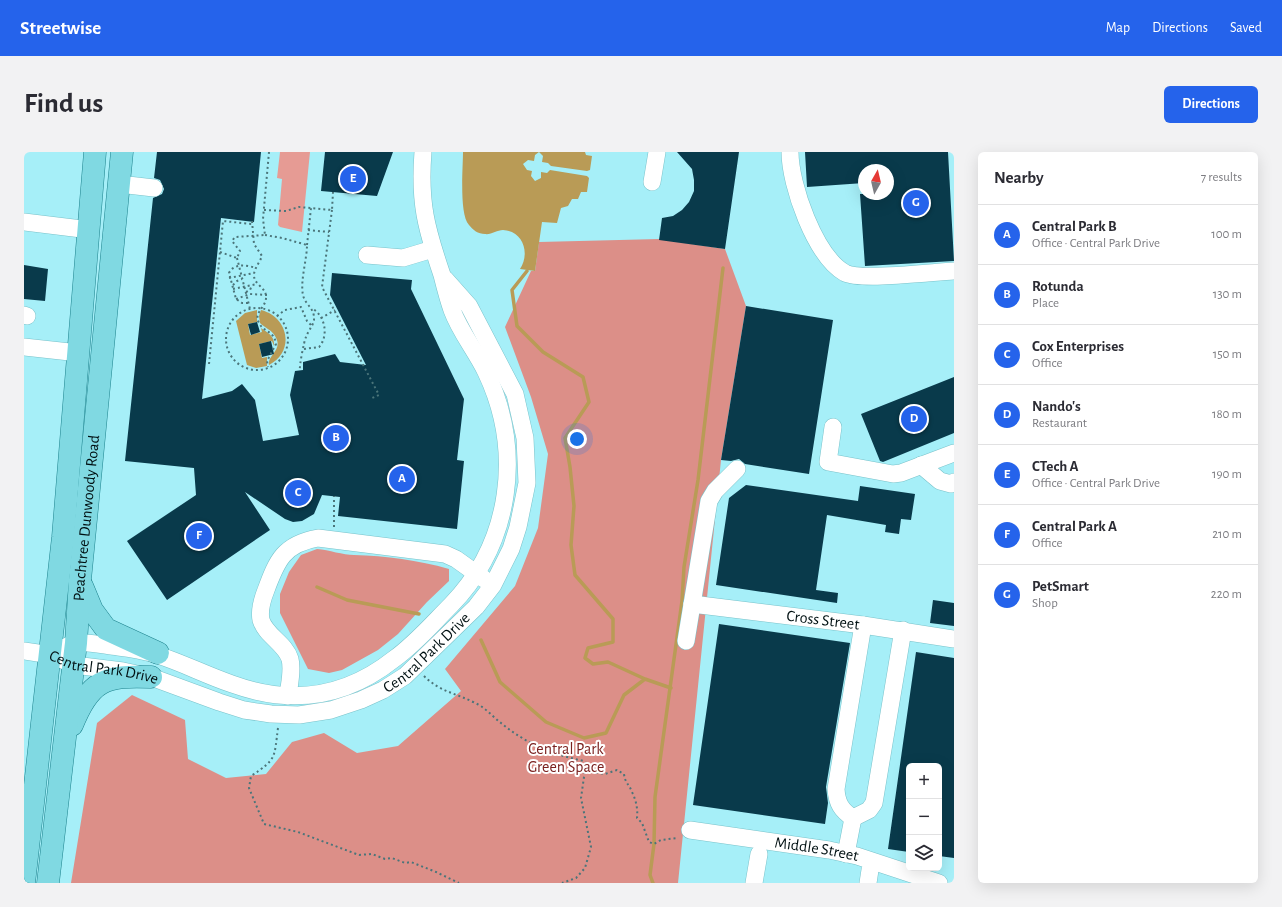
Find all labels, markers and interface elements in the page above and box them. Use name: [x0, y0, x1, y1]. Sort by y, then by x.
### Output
text: Streetwise: [20, 19, 101, 38]
text: Map: [1106, 21, 1130, 35]
text: Directions: [1152, 21, 1208, 35]
text: Saved: [1230, 21, 1262, 35]
button: Directions: [1164, 86, 1258, 123]
text: Find us: [24, 90, 103, 118]
pin: E: [340, 164, 366, 194]
north arrow: [858, 164, 894, 200]
text: Nearby: [994, 169, 1044, 186]
text: 7 results: [1201, 171, 1242, 184]
pin: G: [903, 188, 929, 218]
text: Central Park B: [1032, 219, 1117, 234]
text: A: [1003, 228, 1011, 241]
text: 100 m: [1211, 228, 1242, 241]
text: Office · Central Park Drive: [1032, 237, 1160, 250]
text: Rotunda: [1032, 279, 1084, 294]
text: B: [1003, 288, 1011, 301]
text: 130 m: [1213, 288, 1242, 301]
text: Place: [1032, 297, 1059, 310]
text: Cox Enterprises: [1032, 339, 1124, 354]
text: C: [1004, 348, 1010, 361]
text: 150 m: [1213, 348, 1242, 361]
text: Office: [1032, 357, 1062, 370]
text: Nando's: [1032, 399, 1081, 414]
pin: D: [901, 404, 927, 434]
text: D: [1003, 408, 1011, 421]
text: 180 m: [1212, 408, 1242, 421]
text: Restaurant: [1032, 417, 1087, 430]
pin: B: [323, 423, 349, 453]
your location: [567, 429, 587, 449]
street label: Peachtree Dunwoody Road: [71, 434, 102, 602]
text: CTech A: [1032, 459, 1078, 474]
pin: A: [389, 464, 415, 494]
text: E: [1004, 468, 1010, 481]
text: 190 m: [1212, 468, 1242, 481]
text: Office · Central Park Drive: [1032, 477, 1160, 490]
pin: C: [285, 478, 311, 508]
text: Central Park A: [1032, 519, 1117, 534]
pin: F: [186, 521, 212, 551]
text: F: [1004, 528, 1010, 541]
text: 210 m: [1212, 528, 1242, 541]
text: Office: [1032, 537, 1062, 550]
text: PetSmart: [1032, 579, 1089, 594]
text: G: [1003, 588, 1011, 601]
text: 220 m: [1211, 588, 1242, 601]
text: Shop: [1032, 597, 1058, 610]
street label: Cross Street: [786, 608, 860, 632]
street label: Central Park Drive: [380, 610, 473, 696]
street label: Central Park Drive: [47, 647, 161, 687]
park label: Central Park Green Space: [528, 741, 604, 775]
map controls: [906, 763, 942, 871]
button: +: [906, 763, 942, 799]
button: −: [906, 799, 942, 835]
street label: Middle Street: [774, 834, 860, 864]
button: layers: [906, 835, 942, 871]

